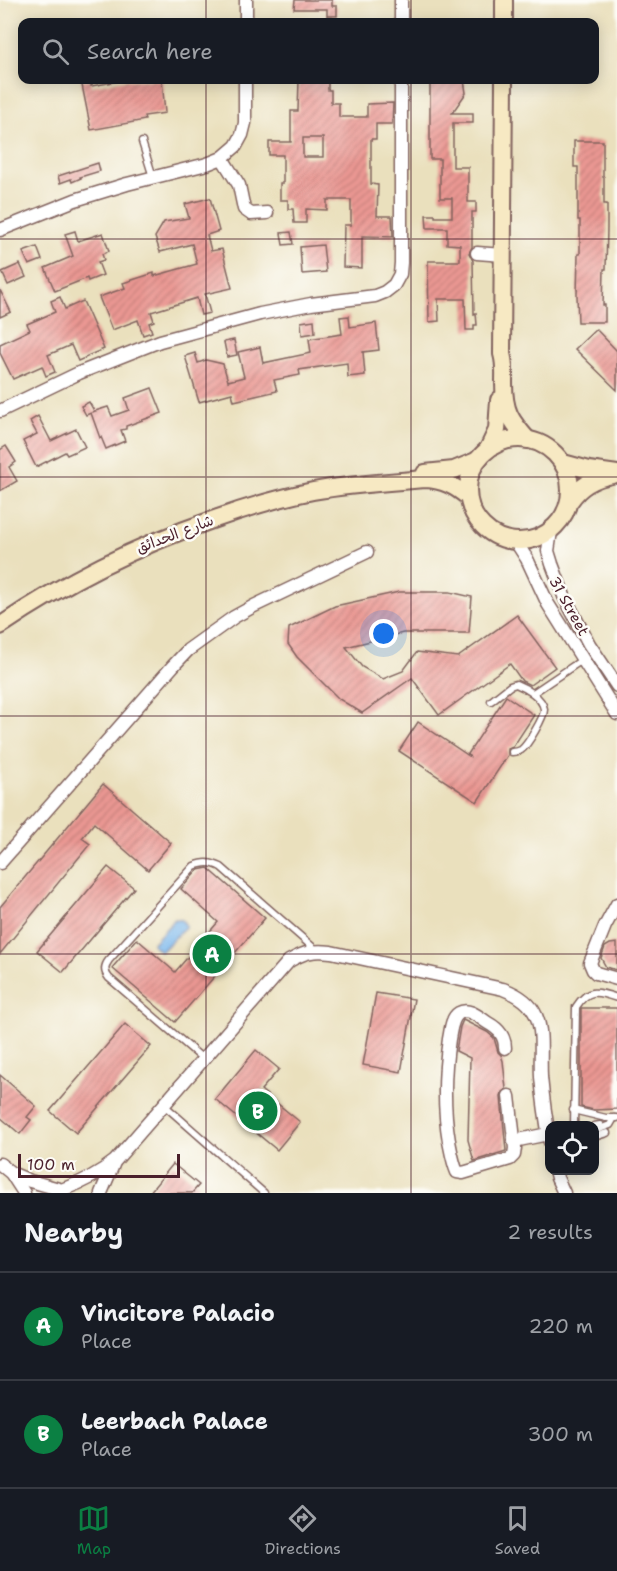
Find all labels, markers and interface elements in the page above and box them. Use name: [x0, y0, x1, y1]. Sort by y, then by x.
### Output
search box: [18, 18, 599, 84]
icon: search: [39, 35, 72, 68]
text: Search here: [87, 37, 213, 66]
street label: شارع الحدائق: [133, 510, 217, 558]
street label: 31 Street: [544, 573, 594, 639]
your location: [369, 619, 398, 648]
pin: A: [192, 932, 232, 976]
pin: B: [238, 1088, 278, 1134]
map controls: [545, 1121, 599, 1175]
button: locate: [545, 1121, 599, 1175]
scale bar: [18, 1151, 180, 1178]
text: 100 m: [27, 1154, 75, 1175]
text: Nearby: [24, 1215, 123, 1250]
text: 2 results: [507, 1219, 593, 1245]
text: Vincitore Palacio: [81, 1299, 275, 1328]
text: A: [36, 1313, 51, 1339]
text: 220 m: [529, 1313, 593, 1339]
text: Place: [81, 1328, 132, 1354]
text: Leerbach Palace: [81, 1407, 268, 1436]
text: B: [37, 1421, 50, 1447]
text: 300 m: [527, 1421, 593, 1447]
text: Place: [81, 1436, 132, 1462]
tab: Map: [77, 1502, 111, 1559]
tab: Directions: [265, 1502, 341, 1559]
tab: Saved: [495, 1502, 540, 1559]

